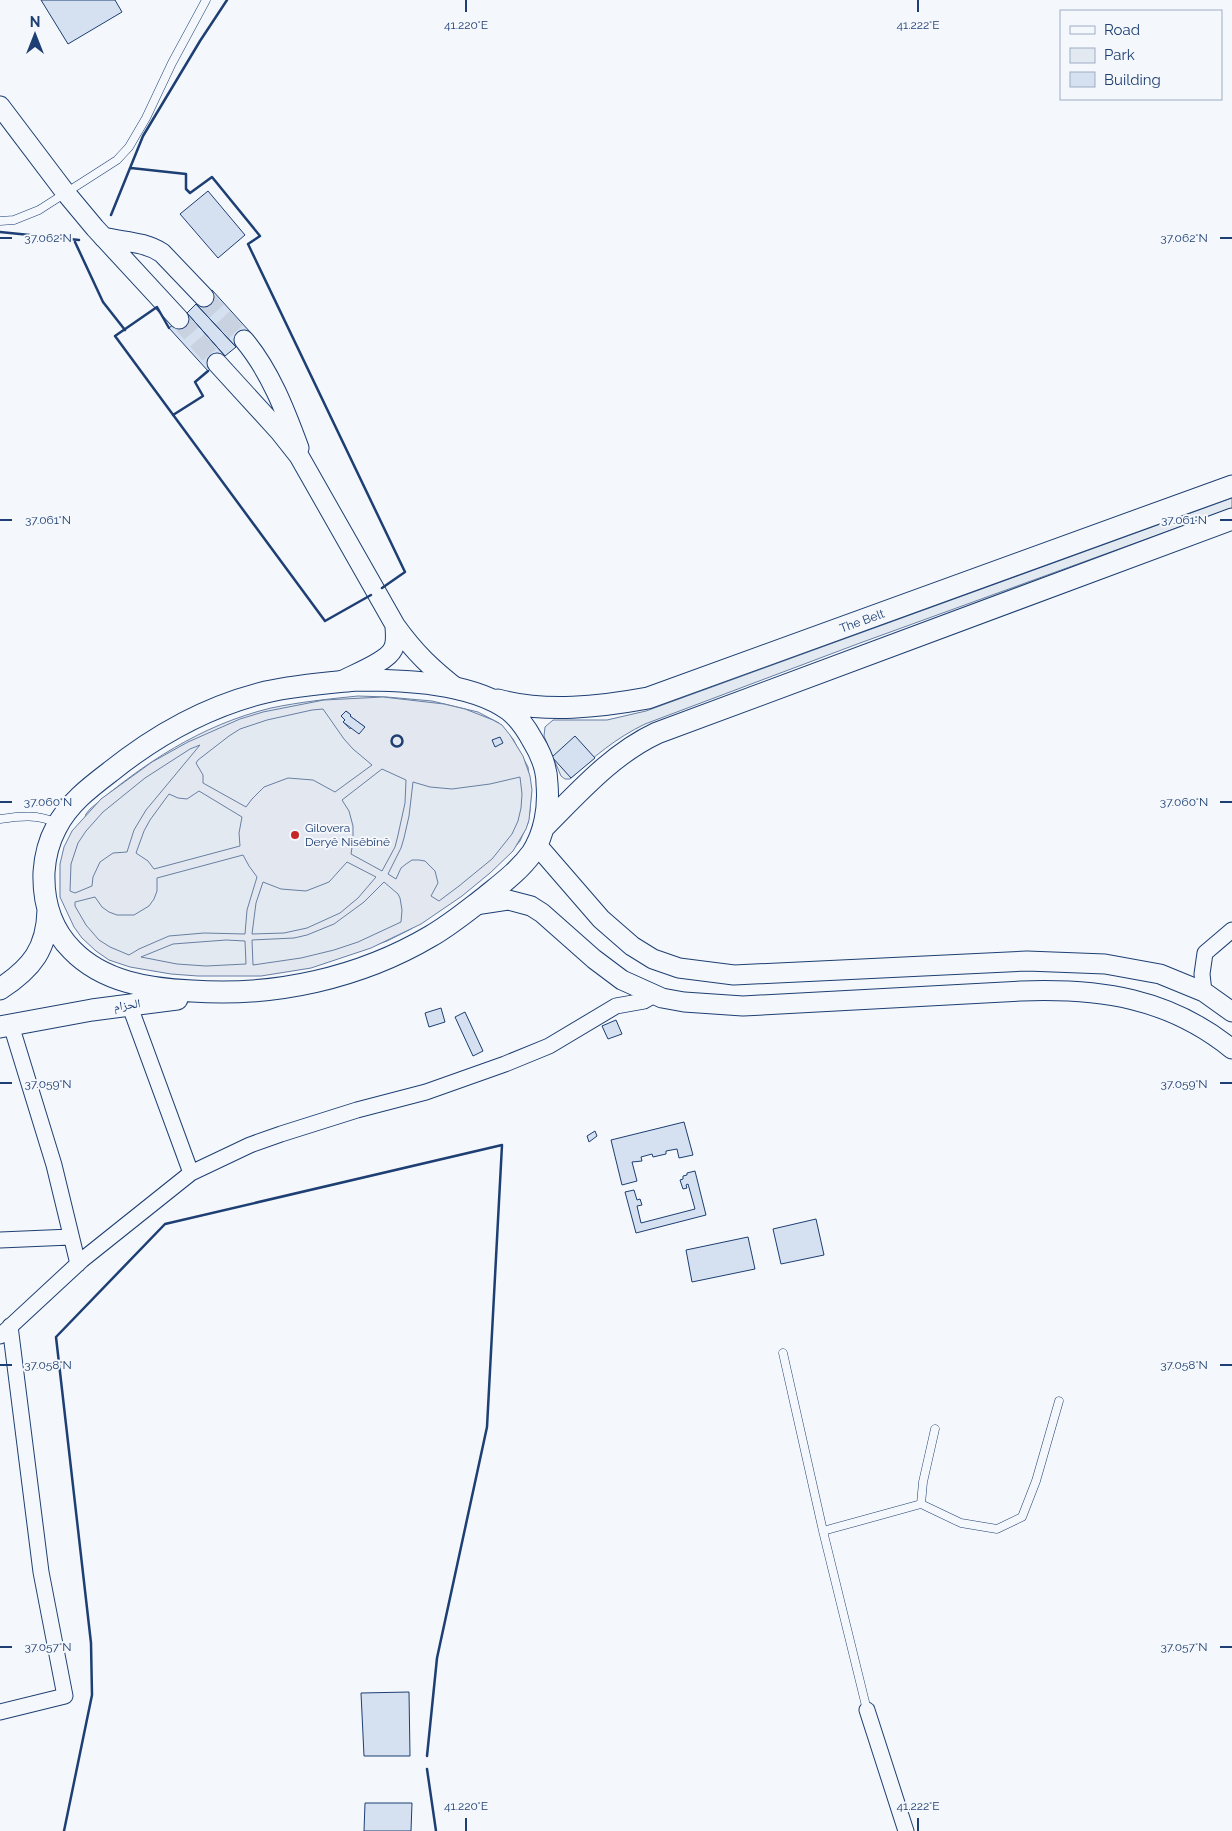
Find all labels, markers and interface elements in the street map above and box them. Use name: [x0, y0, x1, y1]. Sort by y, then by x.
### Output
north arrow: [10, 10, 60, 60]
legend: [1060, 10, 1222, 100]
text: N: [30, 14, 40, 30]
text: 41.220°E: [444, 18, 488, 32]
text: 41.222°E: [896, 18, 940, 32]
text: Road: [1104, 21, 1140, 39]
text: Park: [1104, 46, 1135, 64]
text: Building: [1104, 71, 1161, 89]
text: 37.062°N: [24, 231, 72, 245]
text: 37.062°N: [1160, 231, 1208, 245]
text: 37.061°N: [25, 513, 71, 527]
text: 37.061°N: [1161, 513, 1207, 527]
street label: The Belt: [838, 606, 886, 636]
text: 37.060°N: [24, 795, 72, 809]
text: 37.060°N: [1160, 795, 1208, 809]
place label: Gilovera Deryê Nisêbînê: [305, 821, 390, 849]
marker: Gilovera Deryê Nisêbînê: [289, 829, 301, 841]
street label: الحزام: [113, 996, 142, 1015]
text: 37.059°N: [24, 1077, 72, 1091]
text: 37.059°N: [1160, 1077, 1208, 1091]
text: 37.058°N: [24, 1358, 72, 1372]
text: 37.058°N: [1160, 1358, 1208, 1372]
text: 37.057°N: [25, 1640, 71, 1654]
text: 37.057°N: [1161, 1640, 1207, 1654]
text: 41.220°E: [444, 1799, 488, 1813]
text: 41.222°E: [896, 1799, 940, 1813]

